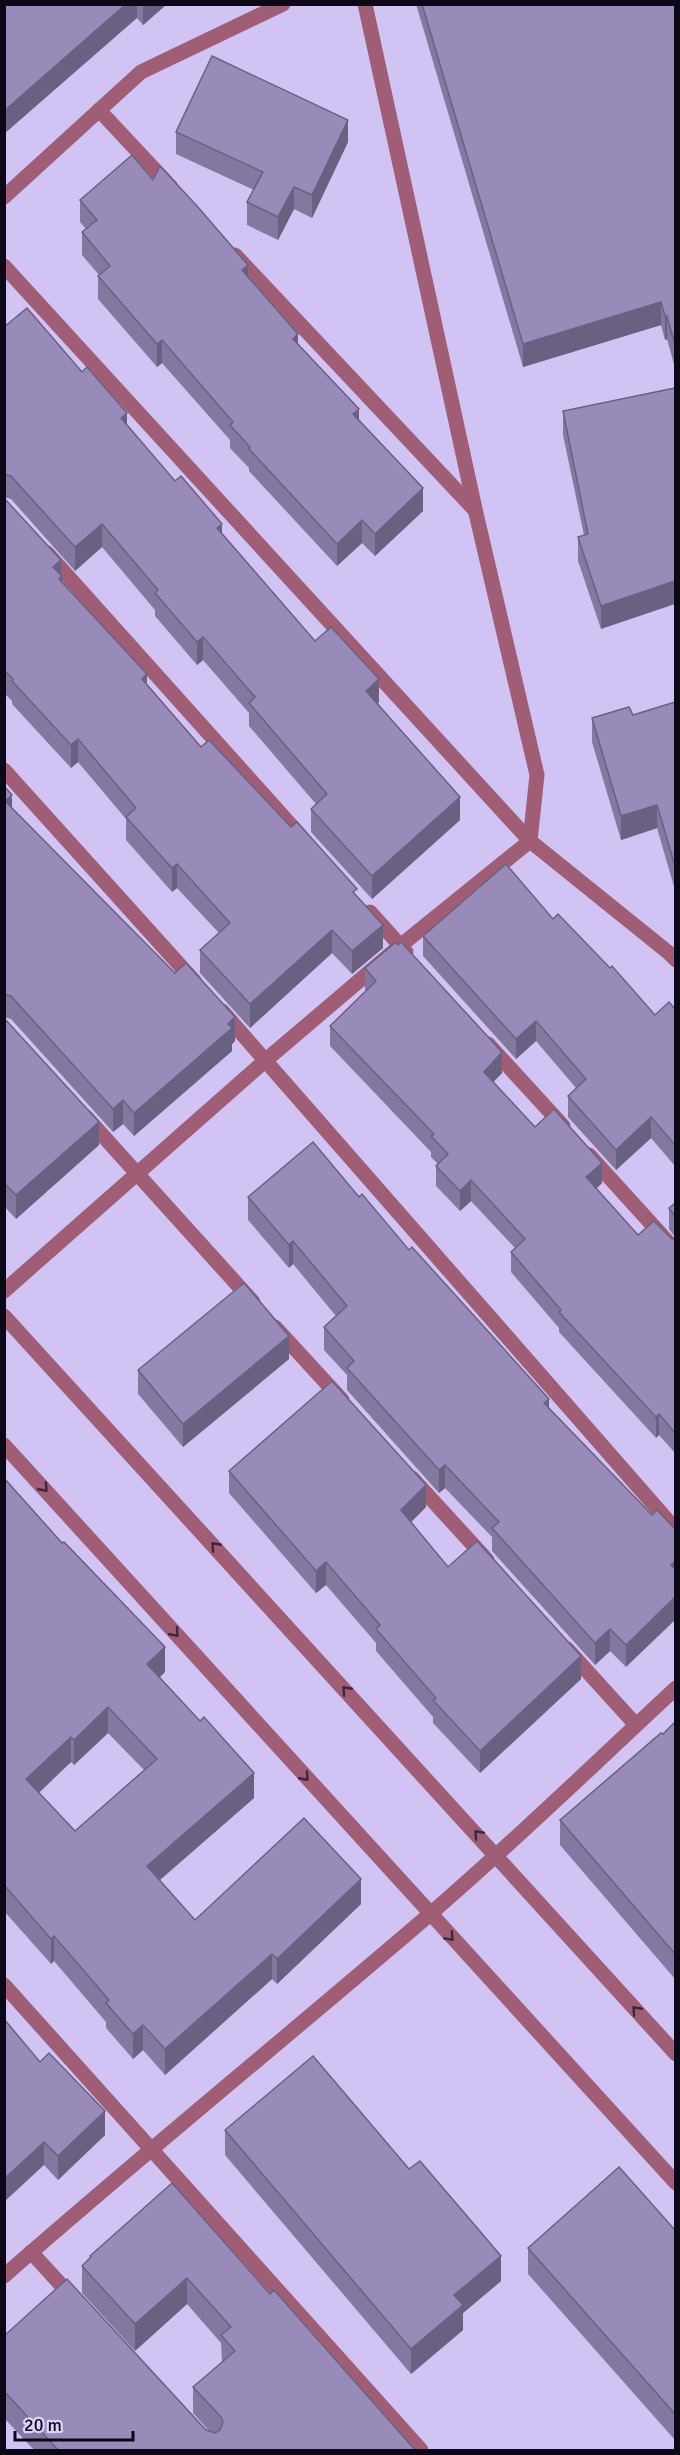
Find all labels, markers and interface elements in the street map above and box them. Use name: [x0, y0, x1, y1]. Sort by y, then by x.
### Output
one-way arrow: [37, 1481, 48, 1492]
one-way arrow: [211, 1542, 222, 1553]
one-way arrow: [168, 1626, 179, 1637]
one-way arrow: [343, 1686, 354, 1697]
one-way arrow: [298, 1771, 309, 1781]
one-way arrow: [474, 1830, 485, 1841]
one-way arrow: [443, 1930, 454, 1941]
one-way arrow: [632, 2006, 643, 2017]
scale bar: [15, 2404, 134, 2442]
text: 20 m: [24, 2414, 62, 2436]

